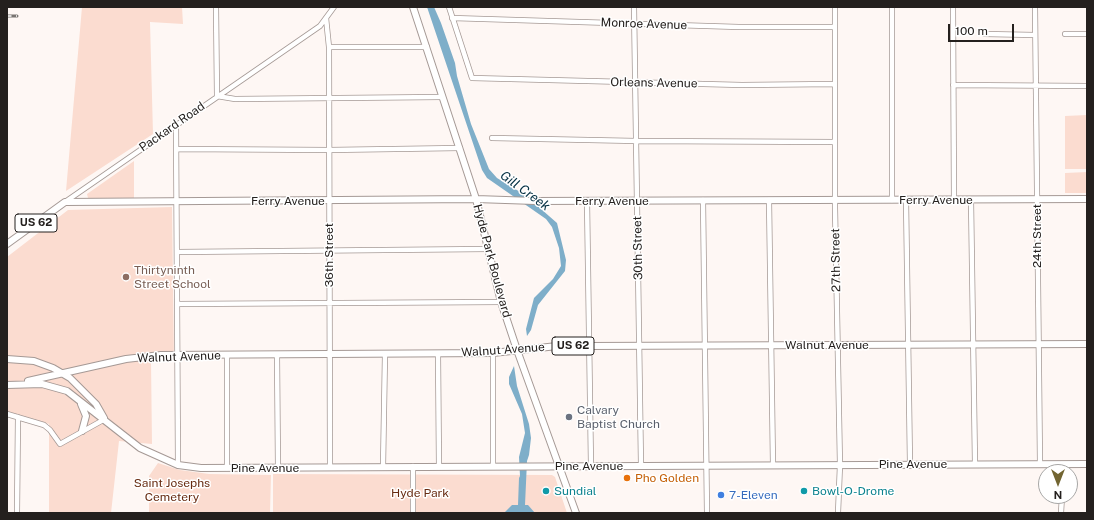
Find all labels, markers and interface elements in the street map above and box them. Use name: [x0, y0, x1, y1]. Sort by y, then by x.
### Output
street label: Monroe Avenue: [600, 15, 688, 33]
scale bar: [950, 16, 1016, 42]
text: 100 m: [955, 24, 988, 38]
street label: Orleans Avenue: [610, 75, 698, 91]
street label: Packard Road: [136, 99, 208, 155]
water label: Gill Creek: [497, 168, 553, 214]
street label: Ferry Avenue: [899, 193, 973, 207]
street label: Ferry Avenue: [251, 194, 325, 208]
street label: Ferry Avenue: [575, 194, 649, 208]
street label: Hyde Park Boulevard: [470, 203, 514, 319]
street label: 24th Street: [1030, 204, 1044, 268]
road number: US 62: [15, 214, 57, 232]
street label: 30th Street: [630, 216, 646, 280]
street label: 36th Street: [322, 223, 336, 287]
street label: 27th Street: [828, 228, 844, 292]
place label: Thirtyninth Street School: [134, 263, 211, 291]
marker: Thirtyninth Street School: [121, 272, 131, 282]
road number: US 62: [552, 337, 594, 355]
street label: Walnut Avenue: [785, 338, 869, 352]
street label: Walnut Avenue: [461, 340, 545, 360]
street label: Walnut Avenue: [137, 348, 221, 366]
place label: Calvary Baptist Church: [577, 403, 660, 431]
marker: Calvary Baptist Church: [564, 412, 574, 422]
street label: Pine Avenue: [879, 457, 947, 471]
street label: Pine Avenue: [555, 459, 623, 473]
street label: Pine Avenue: [231, 461, 299, 475]
north arrow: [1038, 464, 1078, 504]
place label: Pho Golden: [635, 471, 699, 485]
marker: Pho Golden: [622, 473, 632, 483]
park label: Saint Josephs Cemetery: [134, 476, 210, 504]
place label: Sundial: [554, 484, 596, 498]
place label: Bowl-O-Drome: [812, 484, 894, 498]
park label: Hyde Park: [391, 486, 449, 500]
marker: Sundial: [541, 486, 551, 496]
marker: Bowl-O-Drome: [799, 486, 809, 496]
place label: 7-Eleven: [729, 488, 778, 502]
text: N: [1054, 489, 1062, 501]
marker: 7-Eleven: [716, 490, 726, 500]

